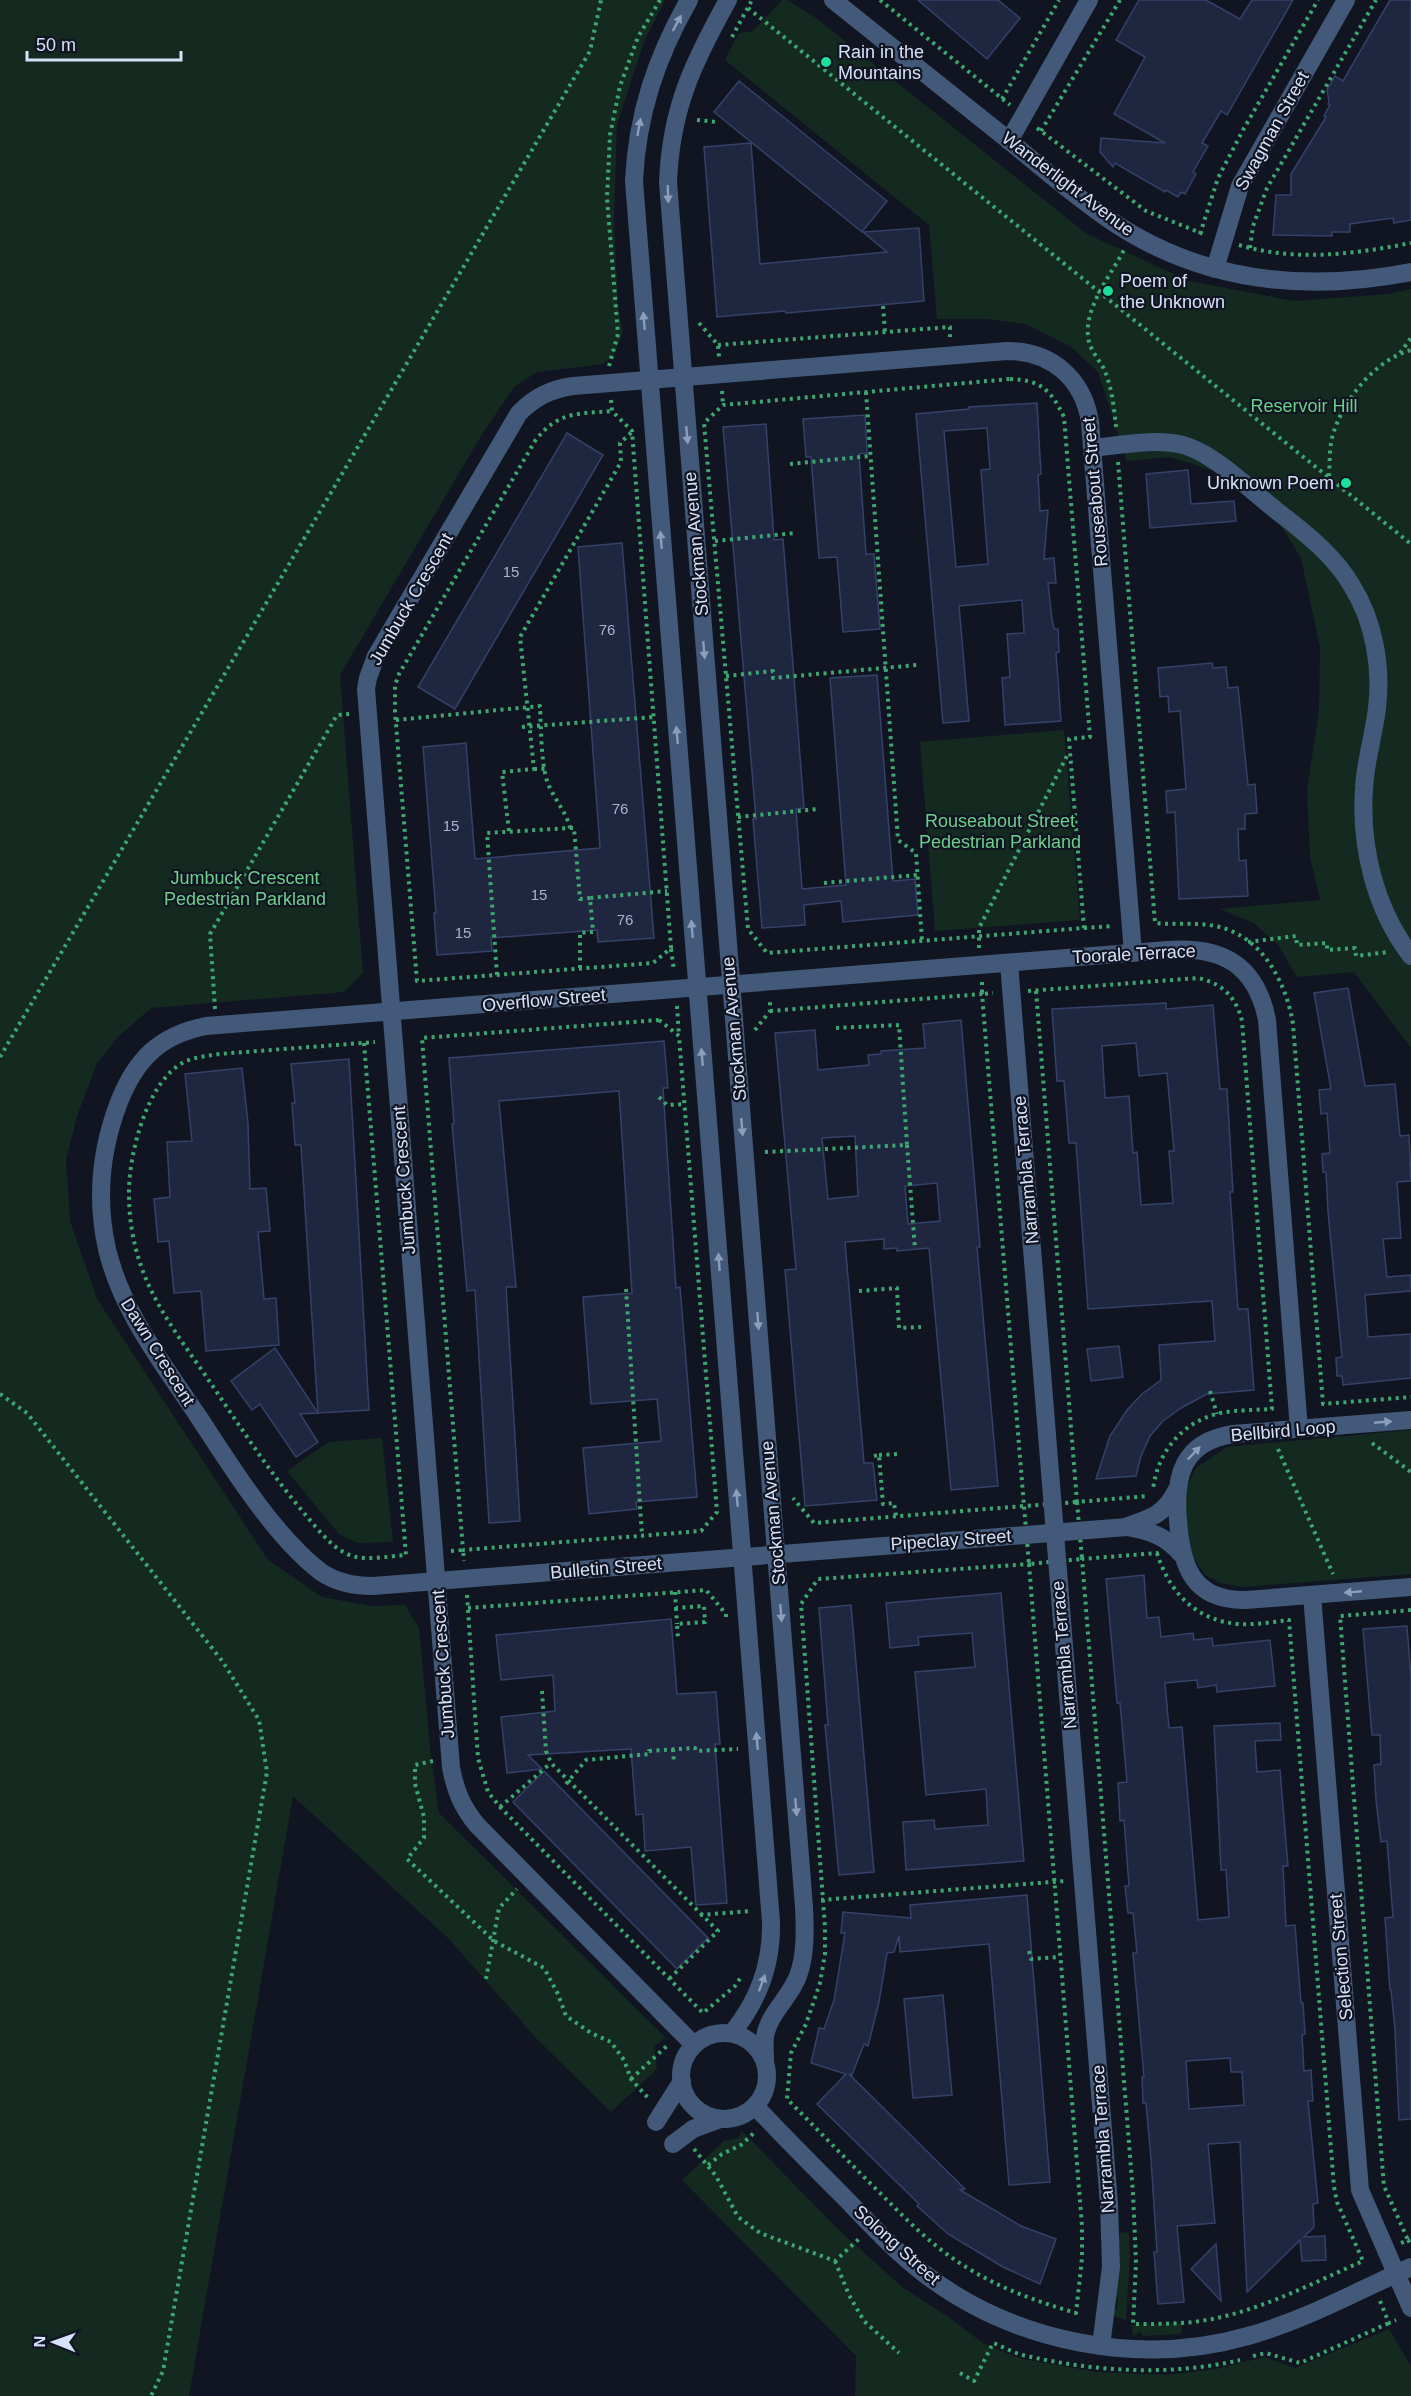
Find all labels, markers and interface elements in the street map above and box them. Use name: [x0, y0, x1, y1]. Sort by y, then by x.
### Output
one-way arrow: [672, 14, 682, 31]
scale bar: [27, 24, 182, 62]
text: 50 m: [36, 35, 76, 55]
place label: Rain in the Mountains: [838, 42, 924, 83]
marker: Rain in the Mountains: [819, 55, 833, 69]
street label: Swagman Street: [1231, 68, 1313, 194]
one-way arrow: [635, 117, 644, 136]
street label: Wanderlight Avenue: [998, 128, 1138, 240]
one-way arrow: [664, 185, 673, 204]
place label: Poem of the Unknown: [1120, 271, 1225, 312]
marker: Poem of the Unknown: [1101, 284, 1115, 298]
one-way arrow: [639, 312, 649, 331]
park label: Reservoir Hill: [1250, 396, 1358, 416]
street label: Rouseabout Street: [1078, 416, 1112, 568]
one-way arrow: [682, 426, 692, 445]
street label: Stockman Avenue: [680, 471, 712, 617]
place label: Unknown Poem: [1207, 473, 1334, 493]
marker: Unknown Poem: [1339, 476, 1353, 490]
street label: Jumbuck Crescent: [365, 529, 457, 669]
one-way arrow: [657, 531, 666, 550]
house number: 15: [503, 563, 519, 580]
house number: 76: [599, 621, 615, 638]
one-way arrow: [699, 641, 709, 660]
one-way arrow: [672, 725, 682, 744]
house number: 76: [612, 800, 628, 817]
park label: Rouseabout Street Pedestrian Parkland: [919, 811, 1081, 852]
house number: 15: [443, 817, 459, 834]
park label: Jumbuck Crescent Pedestrian Parkland: [164, 868, 326, 909]
house number: 15: [531, 886, 547, 903]
house number: 76: [617, 911, 633, 928]
one-way arrow: [687, 920, 697, 939]
house number: 15: [455, 924, 471, 941]
street label: Toorale Terrace: [1072, 941, 1196, 967]
street label: Stockman Avenue: [718, 956, 750, 1102]
street label: Overflow Street: [481, 985, 607, 1015]
one-way arrow: [697, 1047, 707, 1066]
street label: Narrambla Terrace: [1010, 1095, 1042, 1245]
street label: Jumbuck Crescent: [389, 1105, 419, 1255]
one-way arrow: [737, 1117, 747, 1136]
one-way arrow: [714, 1253, 723, 1272]
street label: Dawn Crescent: [117, 1295, 199, 1409]
one-way arrow: [753, 1312, 762, 1331]
street label: Bellbird Loop: [1230, 1416, 1336, 1446]
one-way arrow: [1374, 1417, 1393, 1427]
street label: Stockman Avenue: [757, 1440, 789, 1586]
one-way arrow: [1187, 1446, 1201, 1461]
one-way arrow: [733, 1489, 742, 1508]
street label: Pipeclay Street: [890, 1526, 1012, 1554]
street label: Bulletin Street: [549, 1553, 663, 1583]
street label: Narrambla Terrace: [1048, 1580, 1080, 1730]
one-way arrow: [1343, 1587, 1362, 1597]
street label: Jumbuck Crescent: [428, 1589, 458, 1739]
one-way arrow: [776, 1603, 785, 1622]
one-way arrow: [752, 1732, 762, 1751]
one-way arrow: [791, 1797, 801, 1816]
street label: Selection Street: [1326, 1893, 1356, 2021]
one-way arrow: [757, 1974, 767, 1992]
street label: Narrambla Terrace: [1088, 2064, 1118, 2214]
street label: Solong Street: [850, 2201, 944, 2289]
north arrow: [24, 2312, 84, 2372]
text: N: [31, 2336, 48, 2348]

